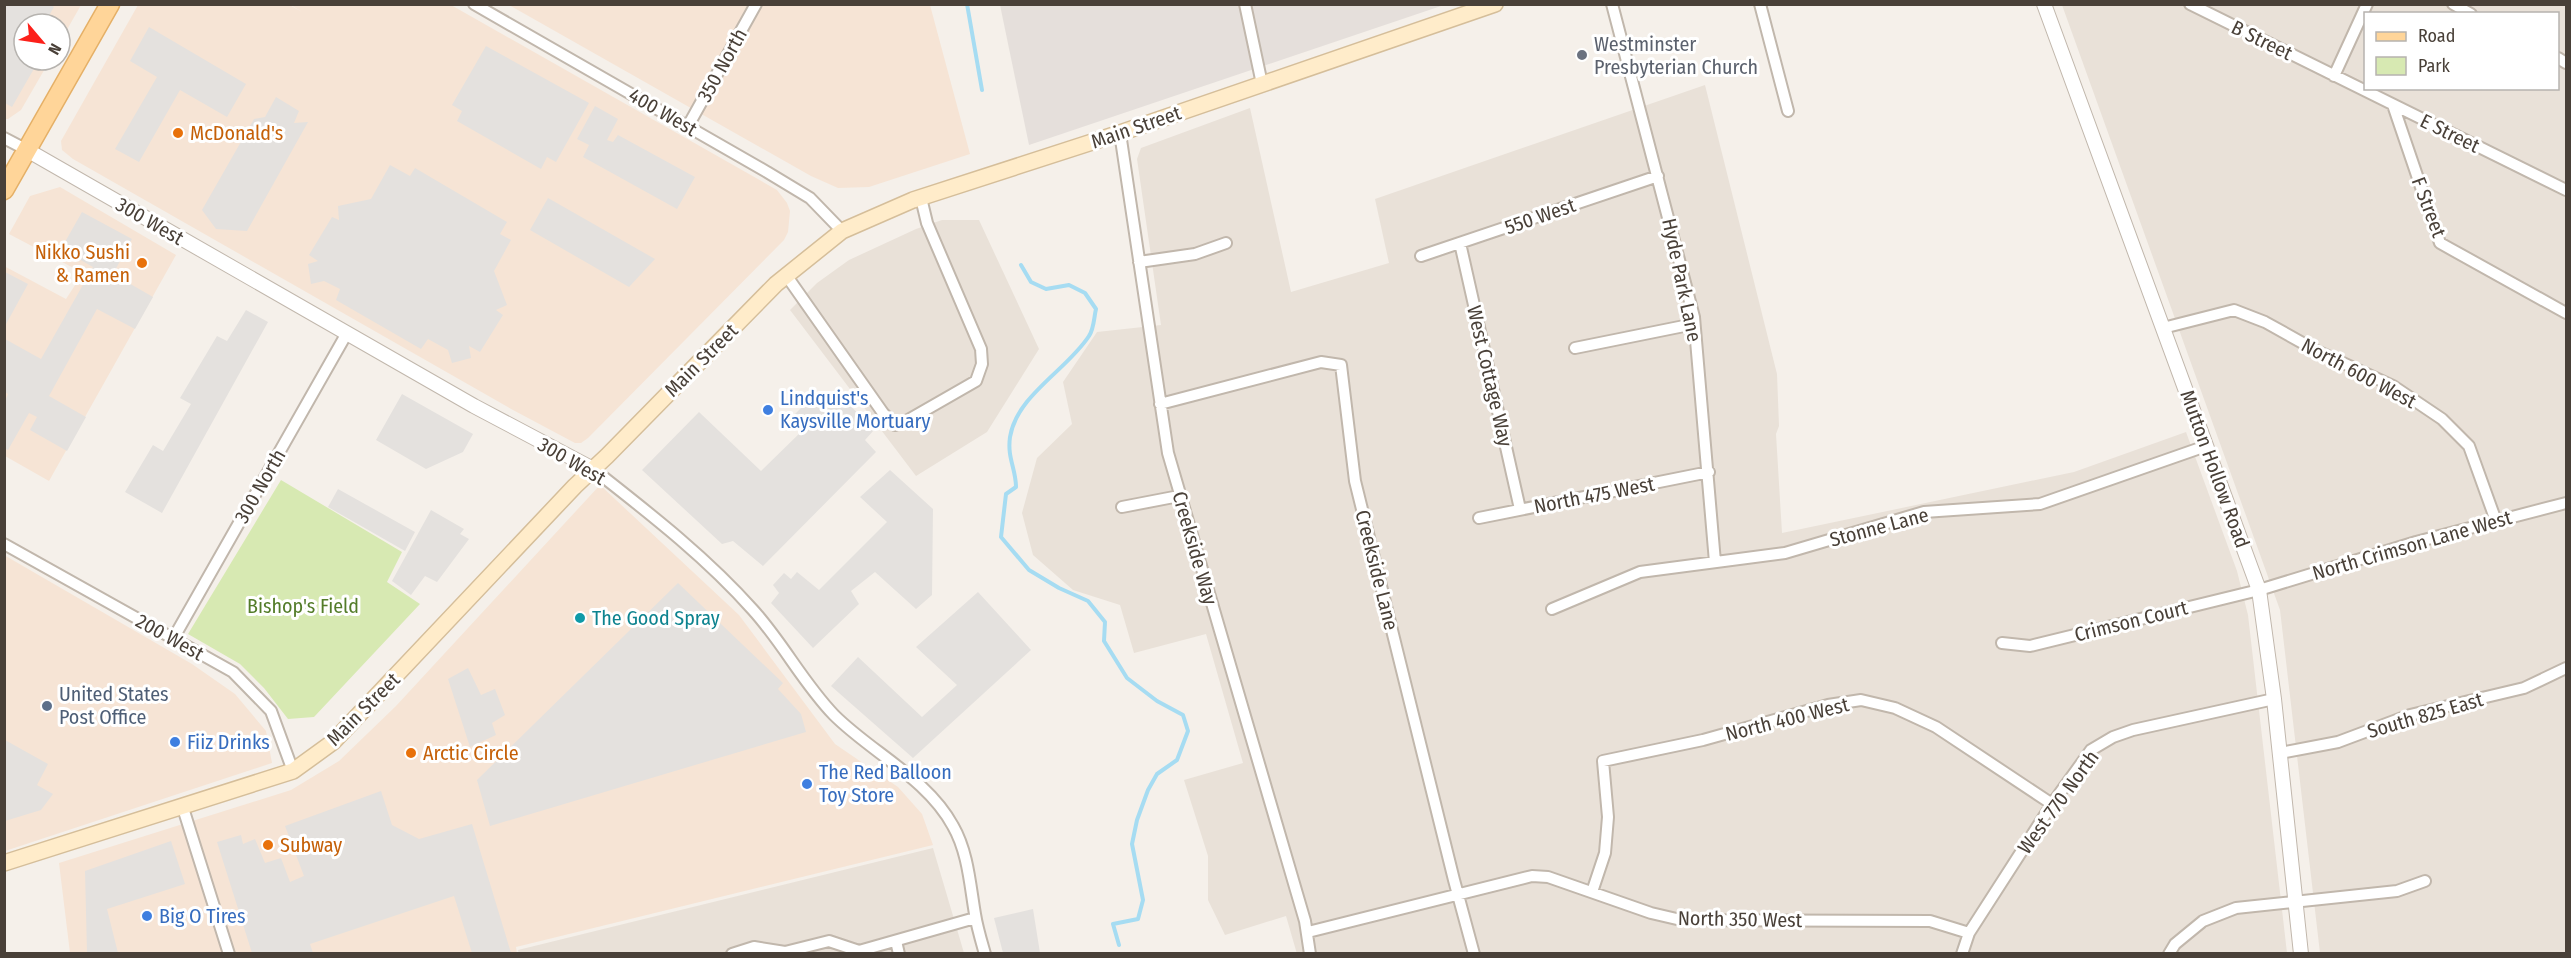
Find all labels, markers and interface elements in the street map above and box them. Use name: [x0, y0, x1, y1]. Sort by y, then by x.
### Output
north arrow: [12, 12, 72, 72]
legend: [2364, 12, 2559, 90]
street label: B Street: [2228, 15, 2297, 65]
street label: 350 North: [692, 24, 752, 106]
text: Road: [2418, 25, 2455, 47]
place label: Westminster Presbyterian Church: [1594, 32, 1758, 79]
text: N: [44, 40, 65, 58]
marker: Westminster Presbyterian Church: [1575, 48, 1589, 62]
text: Park: [2418, 55, 2451, 77]
street label: 400 West: [625, 83, 702, 141]
street label: Main Street: [1088, 100, 1185, 154]
street label: E Street: [2416, 108, 2484, 158]
place label: McDonald's: [190, 121, 283, 145]
marker: McDonald's: [171, 126, 185, 140]
street label: F Street: [2407, 173, 2452, 241]
street label: 300 West: [112, 192, 189, 250]
street label: 550 West: [1502, 193, 1579, 239]
street label: Hyde Park Lane: [1657, 216, 1707, 344]
place label: Nikko Sushi & Ramen: [35, 240, 130, 287]
marker: Nikko Sushi & Ramen: [135, 256, 149, 270]
street label: West Cottage Way: [1462, 303, 1518, 449]
street label: Main Street: [659, 318, 743, 402]
street label: North 600 West: [2297, 333, 2421, 414]
place label: Lindquist's Kaysville Mortuary: [780, 386, 930, 433]
street label: Mutton Hollow Road: [2175, 387, 2255, 551]
marker: Lindquist's Kaysville Mortuary: [761, 403, 775, 417]
street label: 300 West: [534, 432, 611, 490]
street label: 300 North: [229, 445, 291, 527]
street label: North 475 West: [1532, 471, 1657, 518]
street label: Creekside Way: [1167, 488, 1223, 608]
street label: Stonne Lane: [1827, 502, 1931, 552]
street label: North Crimson Lane West: [2310, 505, 2515, 585]
street label: Creekside Lane: [1350, 507, 1404, 633]
park label: Bishop's Field: [247, 594, 359, 618]
street label: Crimson Court: [2072, 595, 2191, 647]
place label: The Good Spray: [592, 606, 720, 630]
street label: 200 West: [132, 609, 209, 666]
marker: The Good Spray: [573, 611, 587, 625]
street label: Main Street: [321, 667, 405, 751]
place label: United States Post Office: [59, 682, 169, 729]
street label: South 825 East: [2364, 687, 2486, 743]
street label: North 400 West: [1723, 692, 1852, 746]
marker: United States Post Office: [40, 699, 54, 713]
place label: Fiiz Drinks: [187, 730, 270, 754]
marker: Fiiz Drinks: [168, 735, 182, 749]
place label: Arctic Circle: [423, 741, 519, 765]
street label: West 770 North: [2012, 745, 2104, 859]
marker: Arctic Circle: [404, 746, 418, 760]
place label: The Red Balloon Toy Store: [819, 760, 952, 807]
marker: The Red Balloon Toy Store: [800, 777, 814, 791]
place label: Subway: [280, 833, 342, 857]
marker: Subway: [261, 838, 275, 852]
place label: Big O Tires: [159, 904, 245, 928]
street label: North 350 West: [1678, 906, 1803, 932]
marker: Big O Tires: [140, 909, 154, 923]

